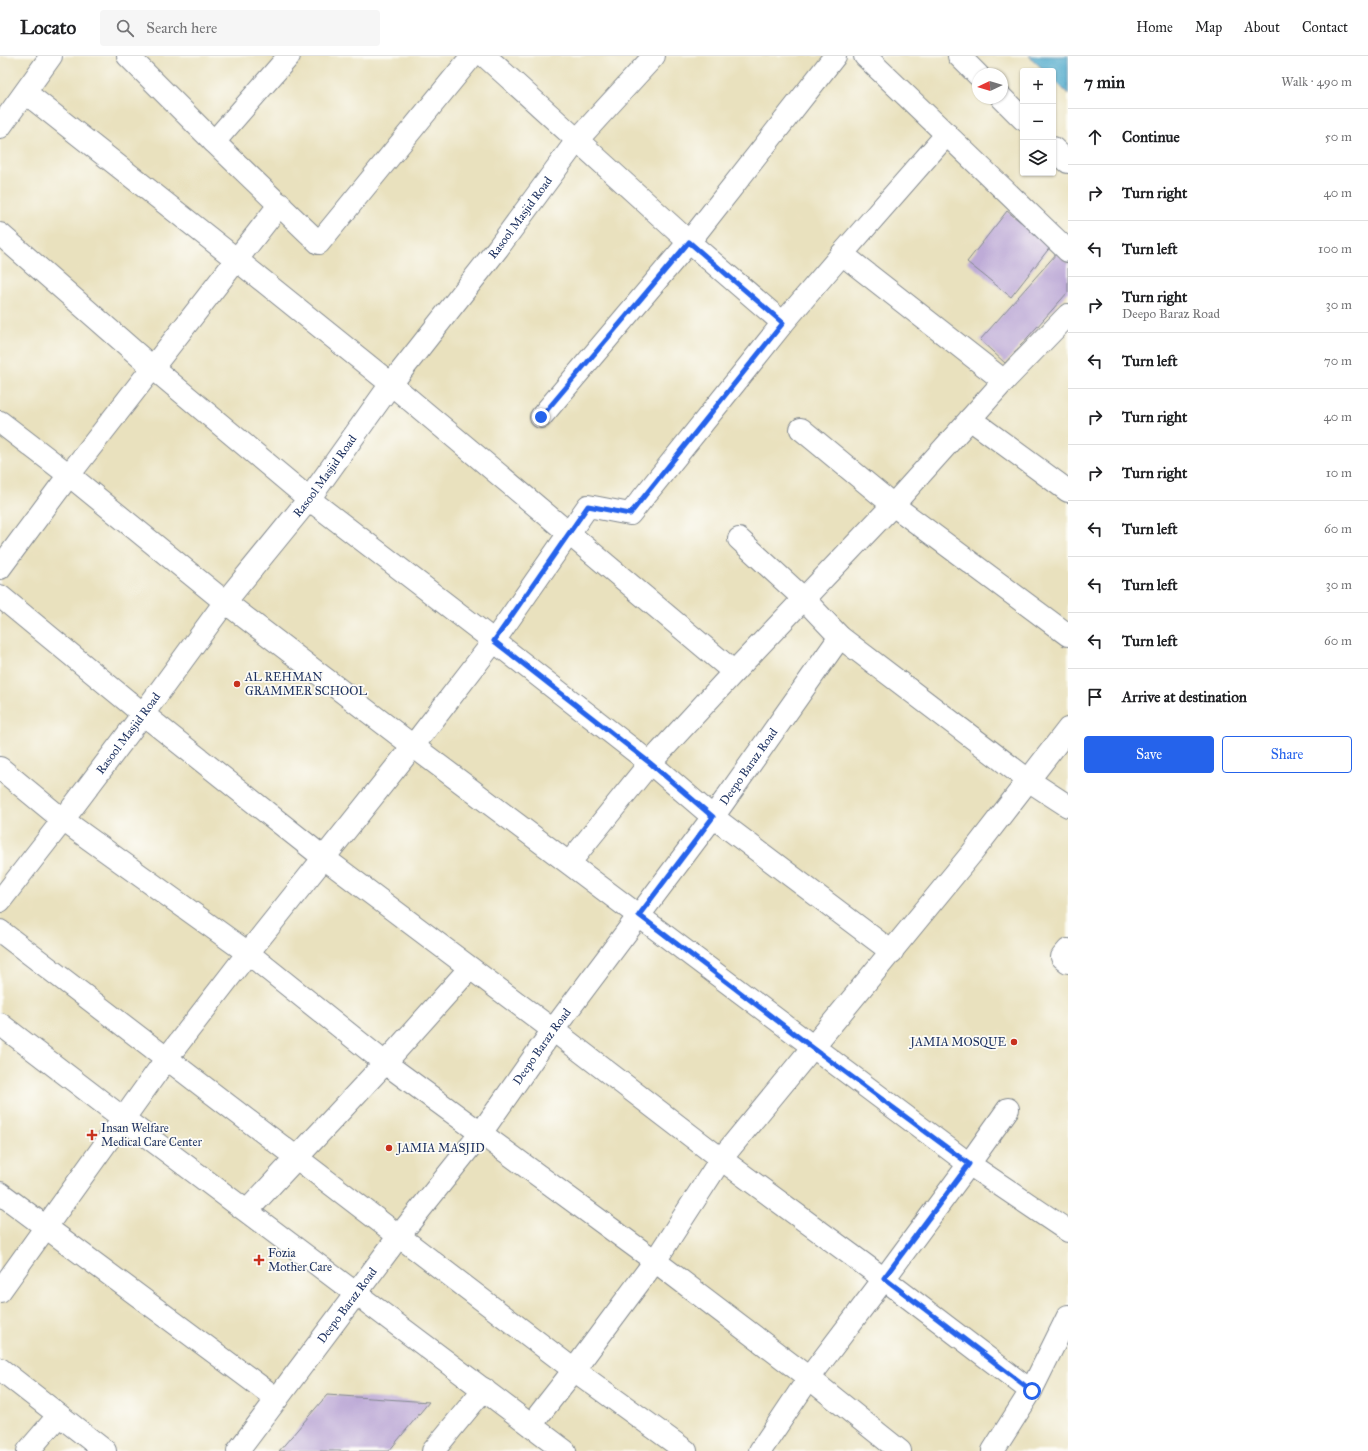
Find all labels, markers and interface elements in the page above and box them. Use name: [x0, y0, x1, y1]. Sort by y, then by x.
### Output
search box: [100, 10, 380, 46]
text: Locato: [20, 16, 76, 39]
icon: search: [114, 17, 136, 39]
text: Search here: [146, 19, 217, 37]
text: Home: [1136, 19, 1173, 36]
text: Map: [1195, 19, 1222, 36]
text: About: [1244, 19, 1280, 36]
text: Contact: [1302, 19, 1348, 36]
north arrow: [972, 68, 1008, 104]
map controls: [1020, 68, 1056, 176]
button: +: [1020, 68, 1056, 104]
text: 7 min: [1084, 72, 1125, 93]
text: Walk · 490 m: [1281, 74, 1352, 90]
button: −: [1020, 104, 1056, 140]
icon: ahead: [1084, 126, 1106, 148]
text: Continue: [1122, 128, 1180, 146]
text: 50 m: [1325, 129, 1352, 145]
button: layers: [1020, 140, 1056, 176]
street label: Rasool Masjid Road: [485, 174, 555, 261]
icon: right: [1084, 182, 1106, 204]
text: Turn right: [1122, 184, 1187, 202]
text: 40 m: [1323, 185, 1352, 201]
icon: left: [1084, 238, 1106, 260]
text: Turn left: [1122, 240, 1178, 258]
text: 100 m: [1318, 241, 1352, 257]
text: Turn right: [1122, 288, 1187, 306]
icon: right: [1084, 294, 1106, 316]
text: 30 m: [1326, 297, 1352, 313]
text: Deepo Baraz Road: [1122, 306, 1220, 322]
icon: left: [1084, 350, 1106, 372]
text: Turn left: [1122, 352, 1178, 370]
text: 70 m: [1324, 353, 1352, 369]
icon: right: [1084, 406, 1106, 428]
route end: [532, 408, 550, 426]
text: Turn right: [1122, 408, 1187, 426]
text: 40 m: [1323, 409, 1352, 425]
street label: Rasool Masjid Road: [290, 432, 359, 520]
icon: right: [1084, 462, 1106, 484]
text: Turn right: [1122, 464, 1187, 482]
text: 10 m: [1326, 465, 1352, 481]
icon: left: [1084, 518, 1106, 540]
text: Turn left: [1122, 520, 1178, 538]
text: 60 m: [1324, 521, 1352, 537]
icon: left: [1084, 574, 1106, 596]
text: Turn left: [1122, 576, 1178, 594]
text: 30 m: [1326, 577, 1352, 593]
icon: left: [1084, 630, 1106, 652]
text: Turn left: [1122, 632, 1178, 650]
text: 60 m: [1324, 633, 1352, 649]
place label: AL REHMAN GRAMMER SCHOOL: [244, 670, 367, 698]
marker: AL REHMAN GRAMMER SCHOOL: [232, 679, 242, 689]
icon: arrive: [1084, 686, 1106, 708]
text: Arrive at destination: [1122, 688, 1247, 706]
street label: Rasool Masjid Road: [93, 690, 163, 777]
street label: Deepo Baraz Road: [717, 726, 780, 808]
button: Save: [1084, 736, 1214, 773]
button: Share: [1222, 736, 1352, 773]
street label: Deepo Baraz Road: [510, 1006, 574, 1087]
place label: JAMIA MOSQUE: [908, 1035, 1006, 1050]
marker: JAMIA MOSQUE: [1009, 1037, 1019, 1047]
place label: Insan Welfare Medical Care Center: [101, 1121, 203, 1149]
marker: Insan Welfare Medical Care Center: [86, 1129, 98, 1141]
place label: JAMIA MASJID: [395, 1141, 485, 1156]
marker: JAMIA MASJID: [384, 1143, 394, 1153]
place label: Fozia Mother Care: [268, 1246, 332, 1274]
marker: Fozia Mother Care: [253, 1254, 265, 1266]
street label: Deepo Baraz Road: [314, 1265, 380, 1346]
route start: [1023, 1382, 1041, 1400]

